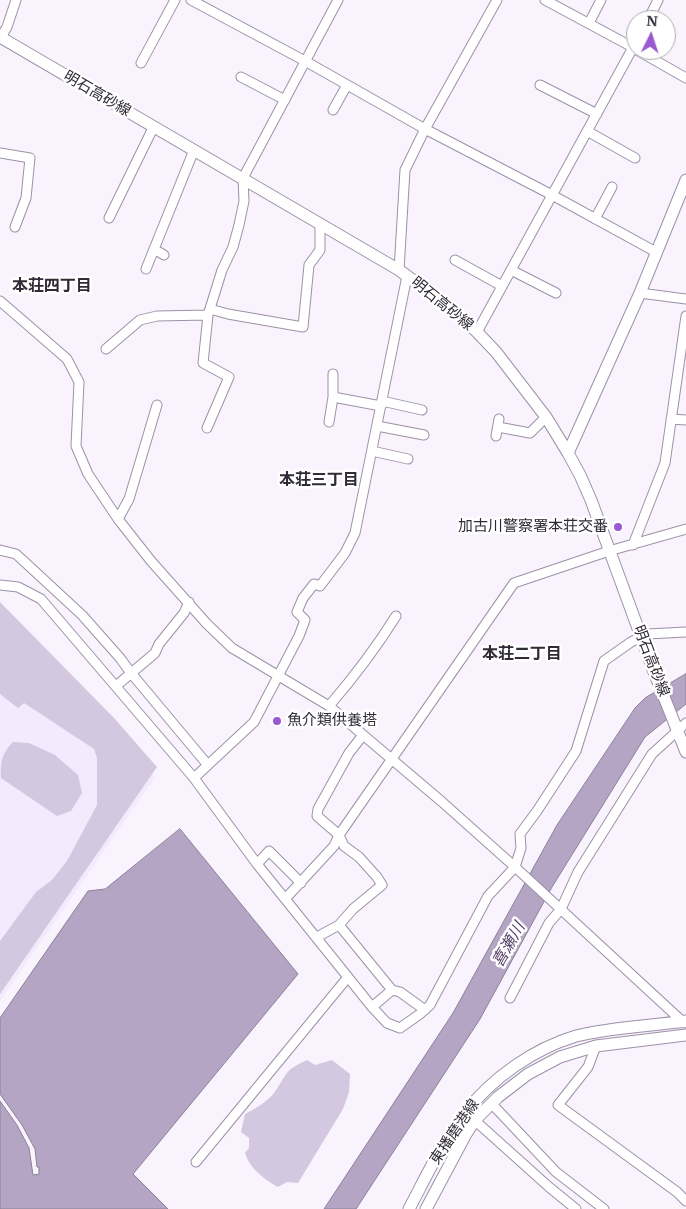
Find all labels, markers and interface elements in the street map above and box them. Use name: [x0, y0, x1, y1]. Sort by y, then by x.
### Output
north arrow: [626, 10, 676, 60]
text: N: [646, 12, 658, 30]
street label: 明石高砂線: [60, 67, 134, 121]
street label: 明石高砂線: [407, 273, 477, 335]
district label: 本荘四丁目: [12, 276, 92, 296]
district label: 本荘三丁目: [279, 470, 359, 490]
place label: 加古川警察署本荘交番: [458, 518, 608, 536]
marker: 加古川警察署本荘交番: [612, 521, 624, 533]
street label: 明石高砂線: [629, 623, 673, 699]
district label: 本荘二丁目: [482, 644, 562, 664]
place label: 魚介類供養塔: [287, 712, 377, 730]
marker: 魚介類供養塔: [271, 715, 283, 727]
water label: 喜瀬川: [489, 919, 529, 971]
street label: 東播磨港線: [427, 1096, 483, 1168]

